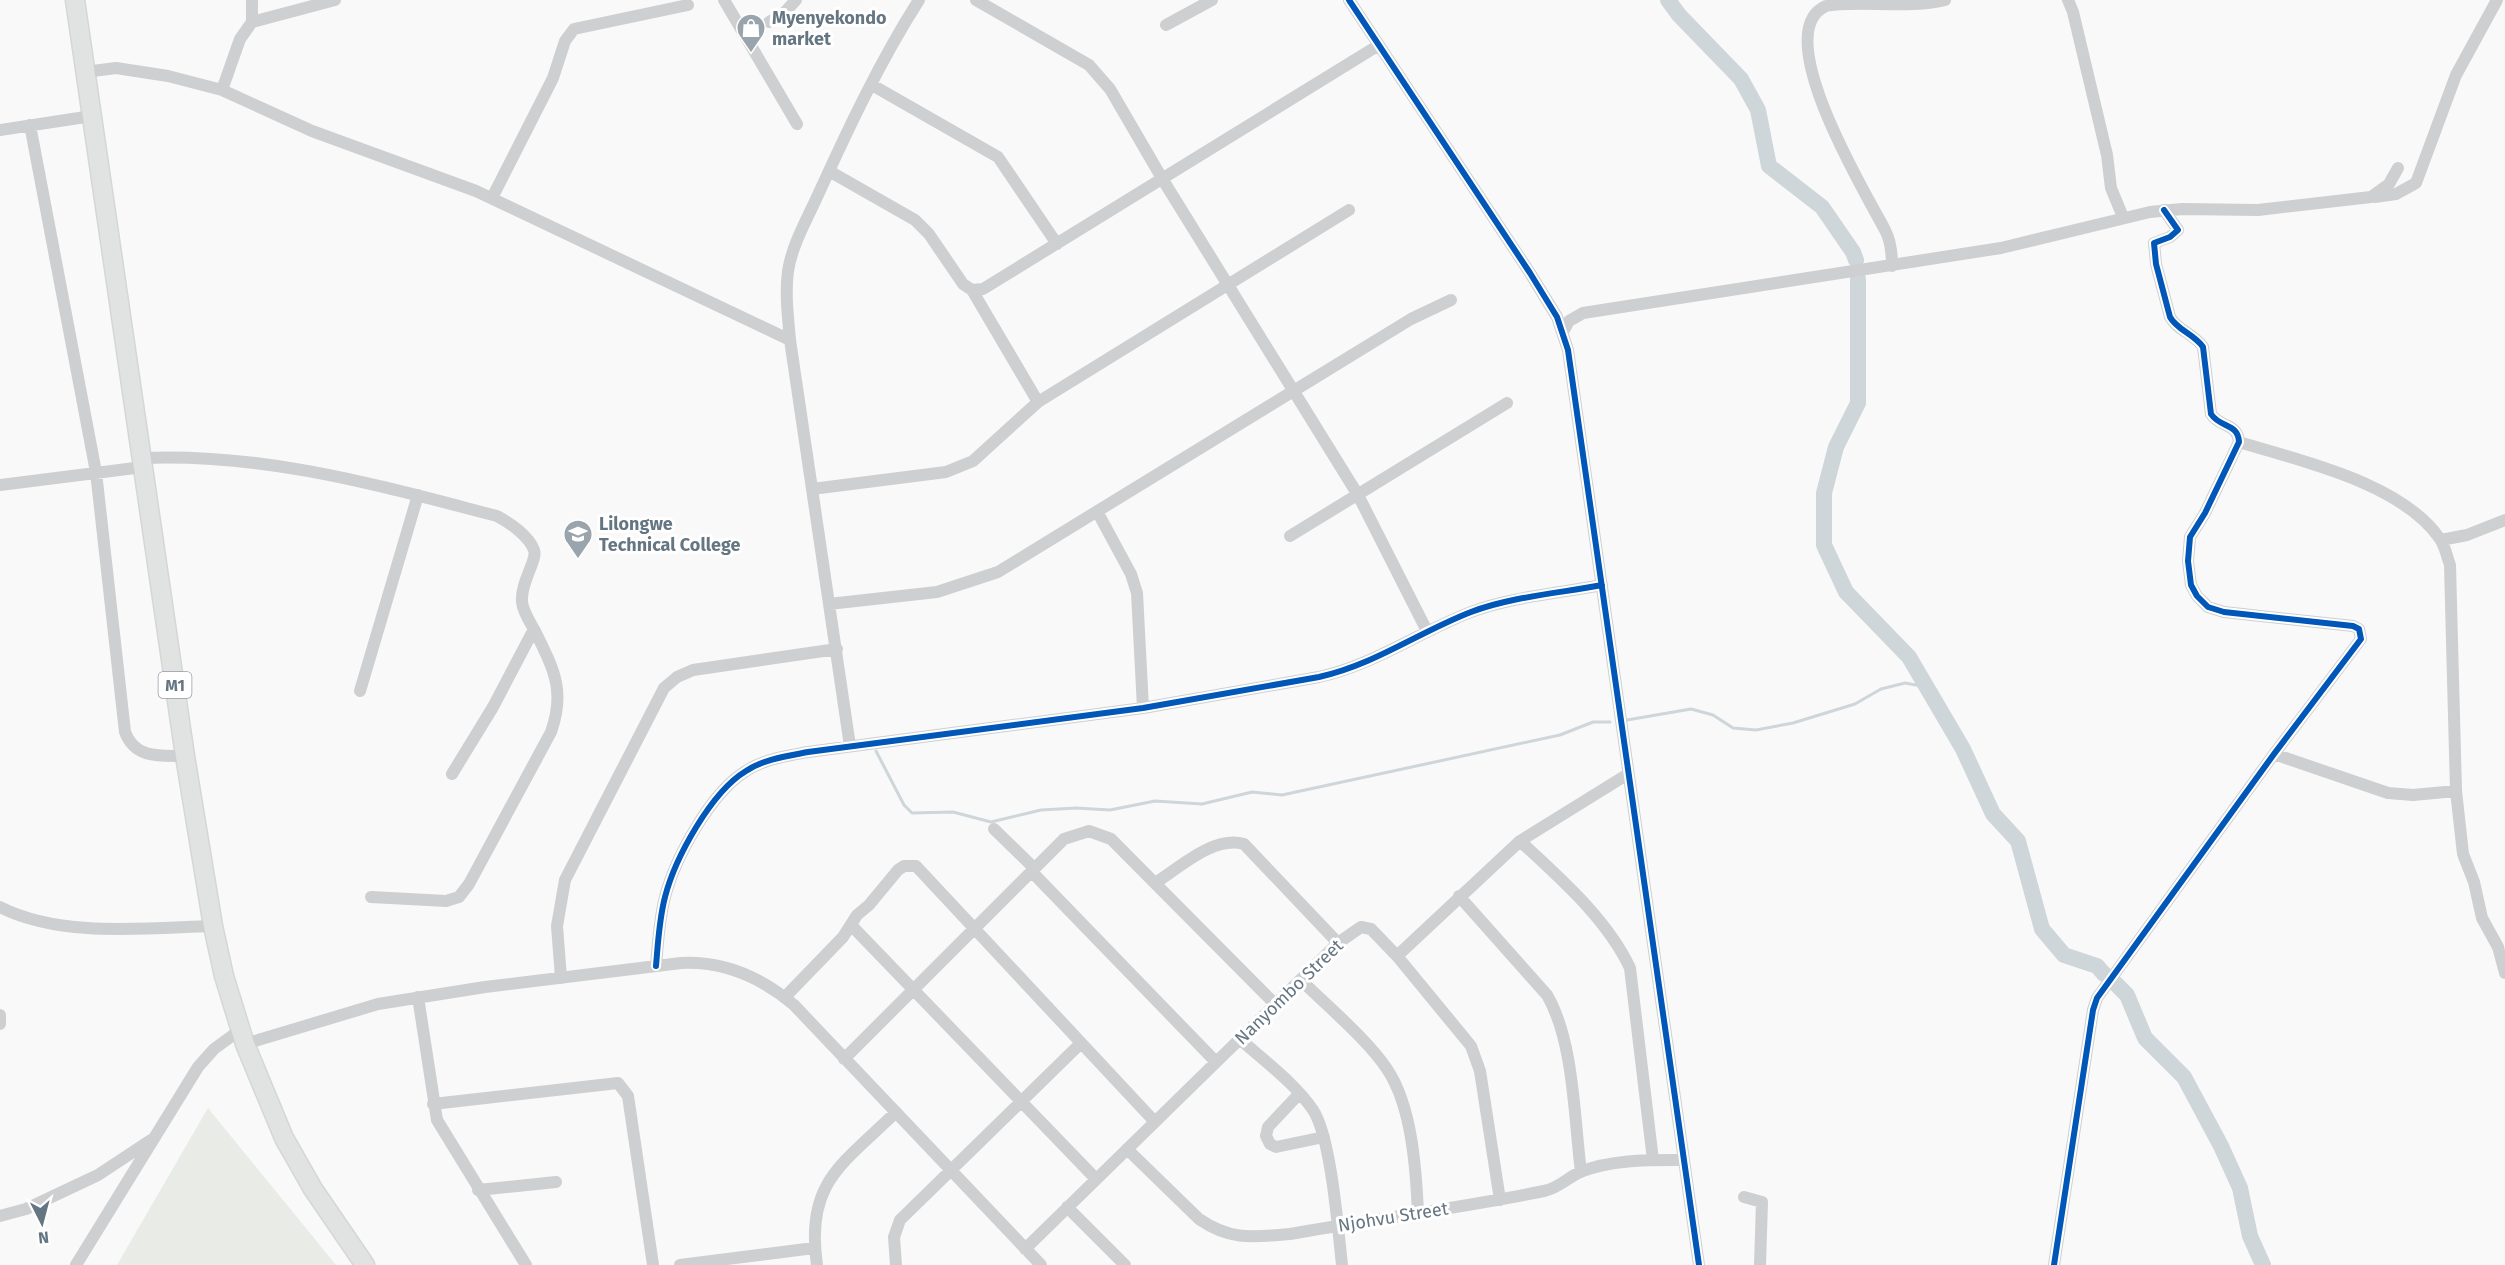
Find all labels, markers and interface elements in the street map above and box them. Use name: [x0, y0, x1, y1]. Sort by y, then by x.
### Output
place label: Myenyekondo market: [772, 7, 887, 50]
shop icon: Myenyekondo market: [735, 12, 767, 54]
place label: Lilongwe Technical College: [599, 513, 740, 556]
school or university icon: Lilongwe Technical College: [562, 518, 594, 560]
road number: M1: [158, 672, 192, 698]
street label: Nanyombo Street: [1230, 934, 1348, 1049]
north arrow: [12, 1193, 72, 1253]
street label: Njohvu Street: [1336, 1197, 1450, 1237]
text: N: [37, 1227, 50, 1247]

